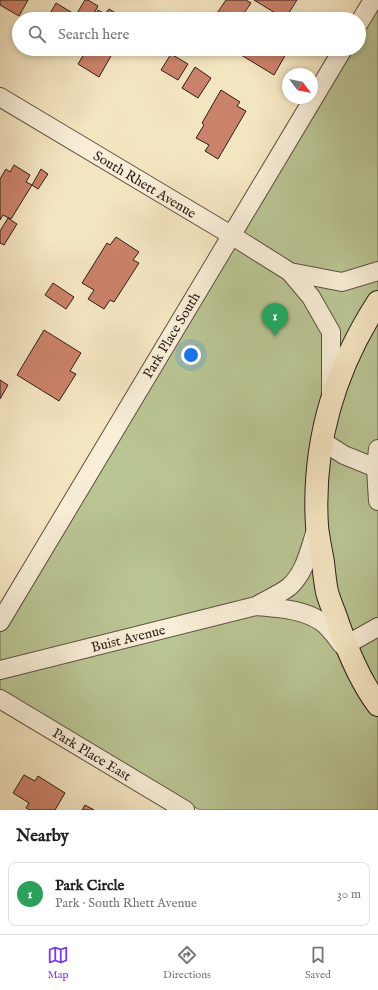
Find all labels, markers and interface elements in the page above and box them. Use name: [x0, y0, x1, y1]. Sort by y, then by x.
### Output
search box: [12, 12, 366, 56]
icon: search: [26, 23, 48, 45]
text: Search here: [58, 25, 129, 44]
north arrow: [282, 68, 318, 104]
street label: South Rhett Avenue: [90, 147, 200, 223]
street label: Park Place South: [139, 289, 205, 382]
pin: 1: [262, 303, 288, 336]
your location: [181, 345, 201, 365]
street label: Buist Avenue: [89, 621, 168, 657]
street label: Park Place East: [49, 724, 134, 785]
text: Nearby: [16, 826, 69, 847]
text: Park Circle: [55, 876, 124, 895]
text: 1: [28, 886, 32, 903]
text: 30 m: [337, 886, 361, 903]
text: Park · South Rhett Avenue: [55, 895, 197, 912]
tab: Map: [47, 944, 69, 982]
tab: Directions: [163, 944, 211, 982]
tab: Saved: [305, 944, 331, 982]

